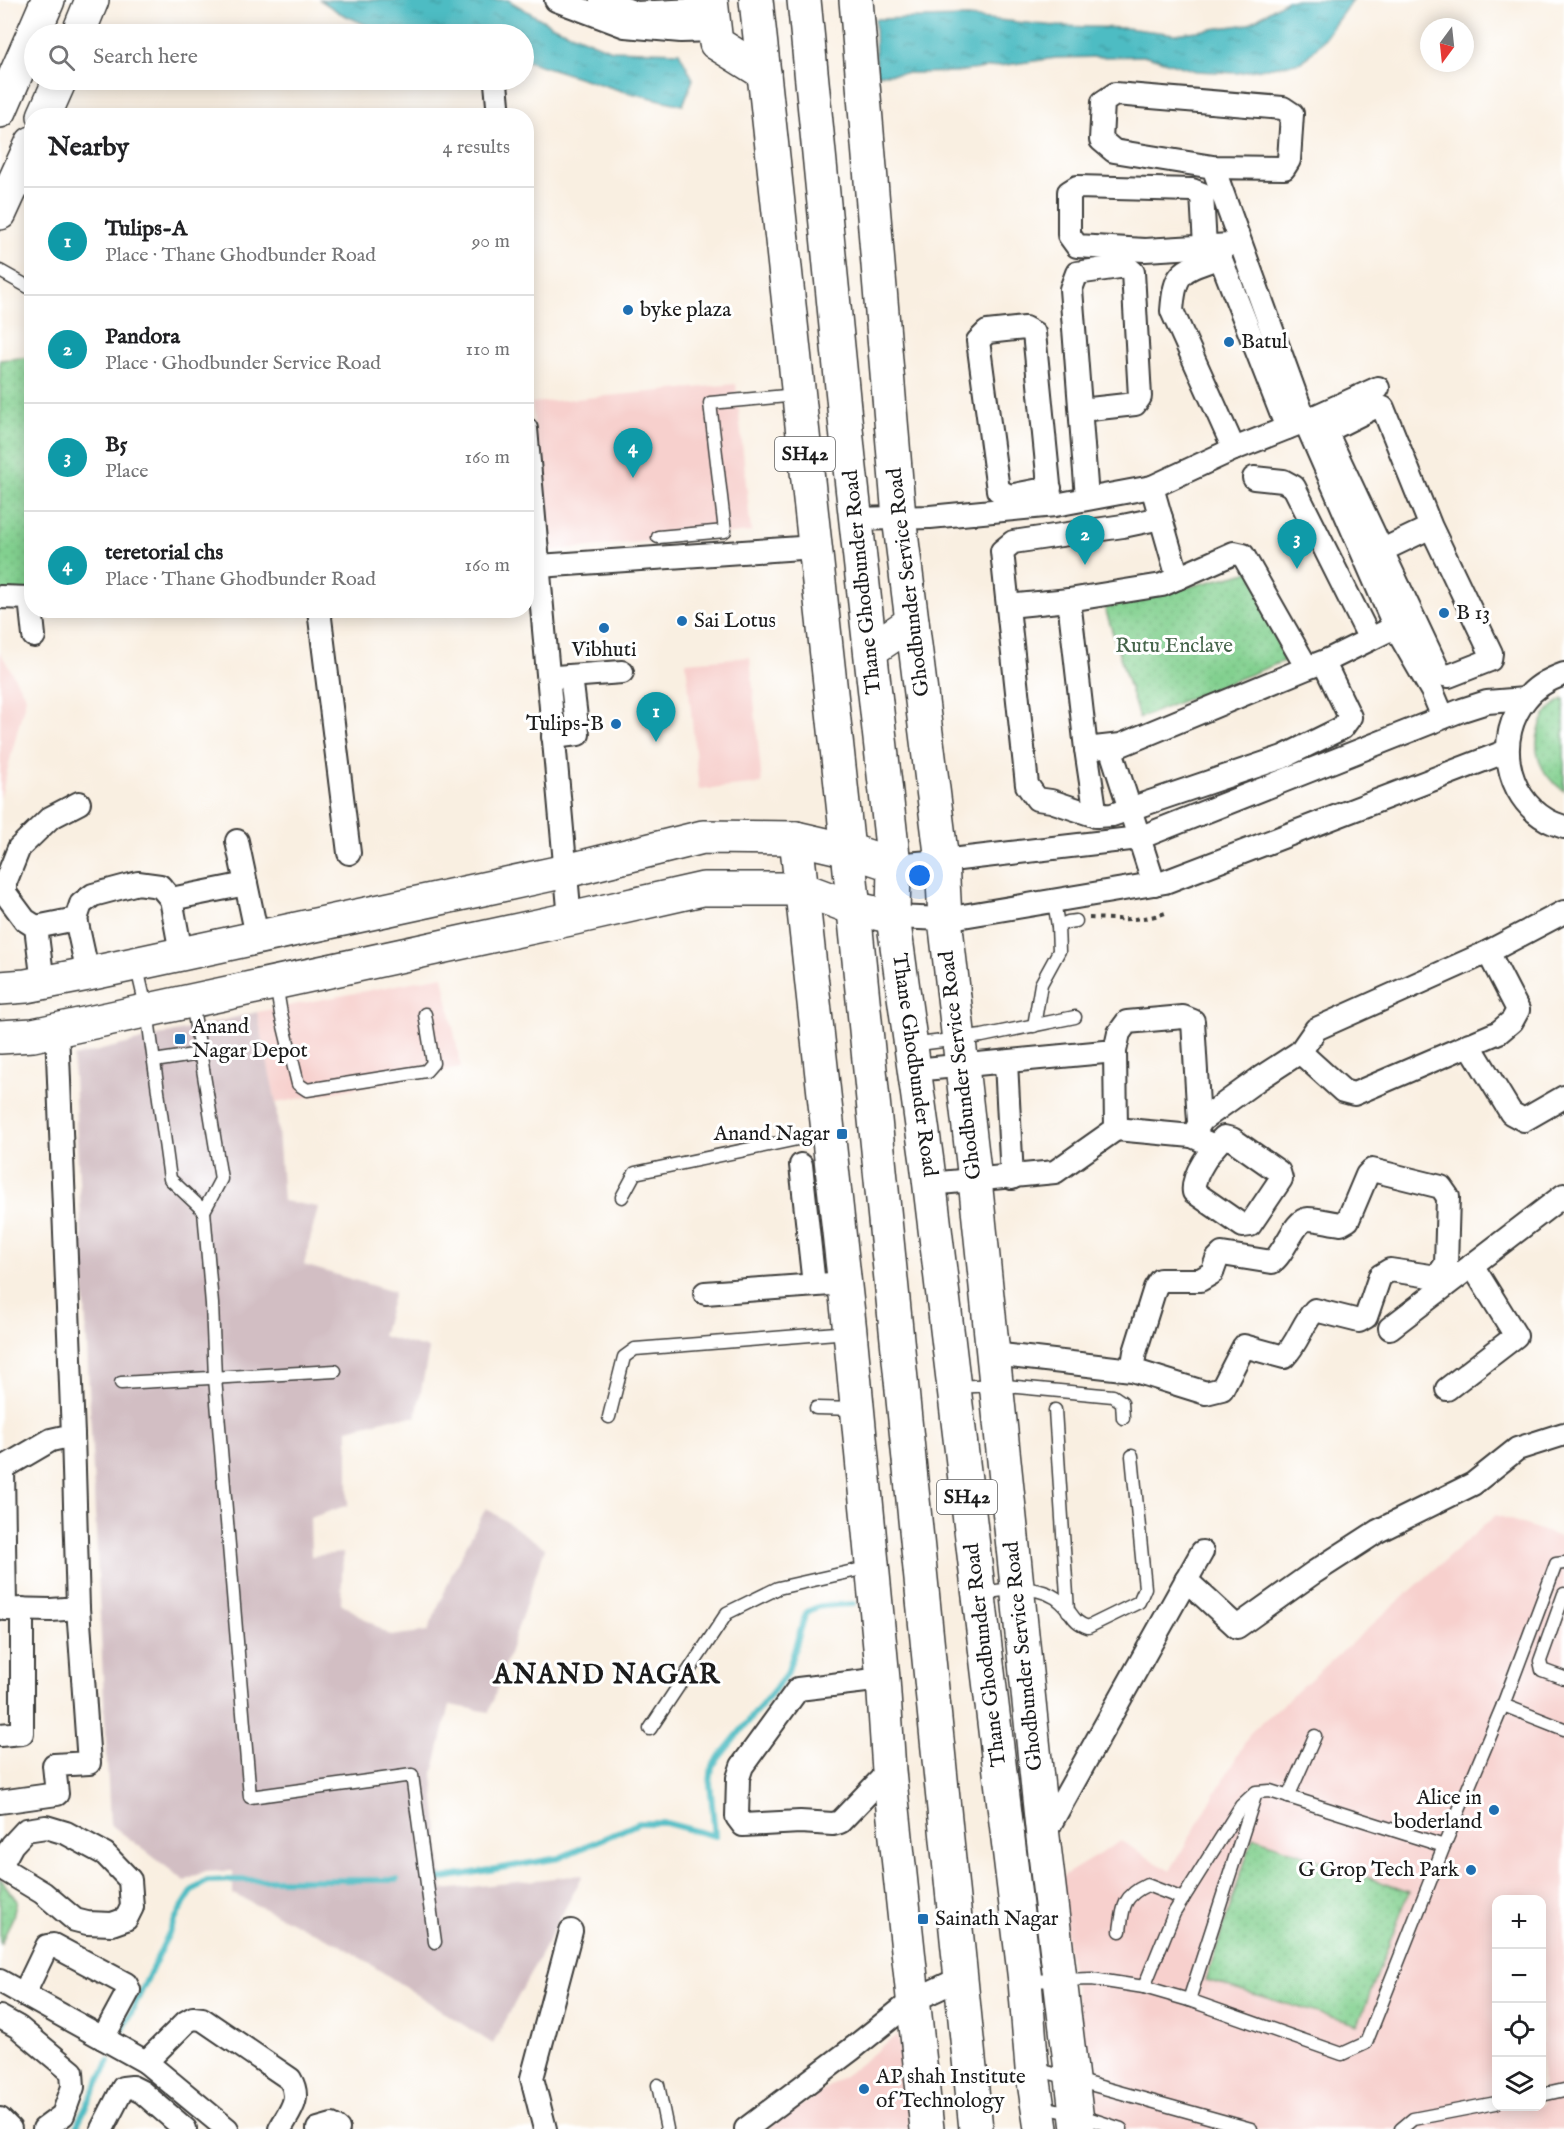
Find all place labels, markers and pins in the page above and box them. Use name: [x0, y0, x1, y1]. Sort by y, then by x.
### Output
place label: byke plaza: [640, 297, 732, 324]
marker: byke plaza: [621, 303, 635, 317]
place label: Batul: [1241, 329, 1288, 356]
marker: Batul: [1222, 335, 1236, 349]
pin: 4: [614, 428, 652, 478]
pin: 2: [1066, 516, 1104, 565]
pin: 3: [1278, 520, 1316, 569]
place label: B 13: [1456, 600, 1490, 627]
marker: B 13: [1437, 606, 1451, 620]
place label: Sai Lotus: [694, 608, 776, 635]
marker: Sai Lotus: [675, 614, 689, 628]
marker: Vibhuti: [597, 621, 611, 635]
place label: Vibhuti: [570, 637, 637, 664]
pin: 1: [636, 692, 676, 742]
place label: Tulips-B: [526, 711, 604, 738]
marker: Tulips-B: [609, 717, 623, 731]
place label: Anand Nagar Depot: [191, 1014, 308, 1065]
marker: Anand Nagar Depot: [173, 1032, 187, 1046]
place label: Anand Nagar: [713, 1121, 830, 1148]
marker: Anand Nagar: [835, 1127, 849, 1141]
place label: Alice in boderland: [1394, 1785, 1483, 1836]
marker: Alice in boderland: [1487, 1803, 1501, 1817]
place label: G Grop Tech Park: [1298, 1857, 1460, 1884]
marker: G Grop Tech Park: [1464, 1863, 1478, 1877]
place label: Sainath Nagar: [935, 1906, 1059, 1933]
marker: Sainath Nagar: [916, 1912, 930, 1926]
place label: AP shah Institute of Technology: [875, 2064, 1026, 2115]
marker: AP shah Institute of Technology: [857, 2082, 871, 2096]

